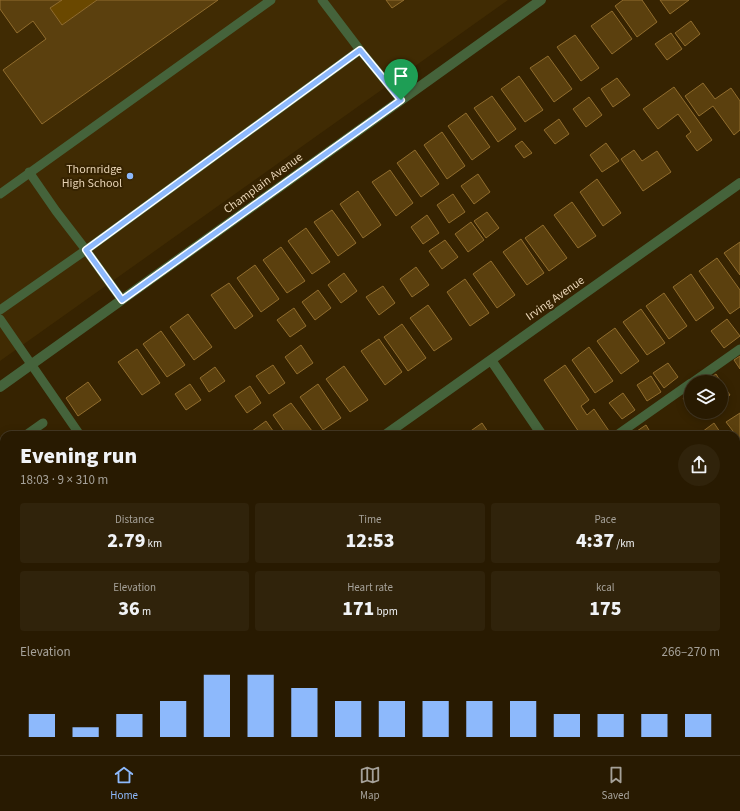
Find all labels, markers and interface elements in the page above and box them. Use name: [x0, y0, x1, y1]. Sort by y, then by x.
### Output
pin: [384, 59, 418, 100]
icon: arrive: [390, 65, 412, 87]
street label: Champlain Avenue: [220, 149, 306, 218]
place label: Thornridge High School: [62, 161, 122, 192]
marker: Thornridge High School: [125, 171, 135, 181]
street label: Irving Avenue: [522, 272, 588, 325]
map controls: [684, 375, 728, 419]
button: layers: [684, 375, 728, 419]
text: Evening run: [20, 440, 137, 472]
button: share: [678, 444, 720, 486]
text: 18:03 · 9 × 310 m: [20, 471, 108, 489]
text: Distance: [115, 512, 154, 527]
text: Time: [358, 512, 382, 527]
text: Pace: [595, 512, 616, 527]
text: 2.79: [107, 527, 145, 555]
text: 12:53: [346, 527, 394, 555]
text: 4:37: [576, 527, 614, 555]
text: km: [145, 536, 162, 551]
text: /km: [614, 536, 635, 551]
text: Elevation: [113, 580, 156, 595]
text: Heart rate: [347, 580, 393, 595]
text: kcal: [596, 580, 615, 595]
text: 36: [118, 595, 140, 623]
text: 171: [342, 595, 374, 623]
text: 175: [589, 595, 621, 623]
text: m: [140, 604, 151, 619]
text: bpm: [374, 604, 398, 619]
text: Elevation: [20, 643, 71, 661]
text: 266–270 m: [662, 643, 720, 661]
tab: Home: [110, 764, 138, 803]
tab: Map: [359, 764, 381, 803]
tab: Saved: [602, 764, 630, 803]

